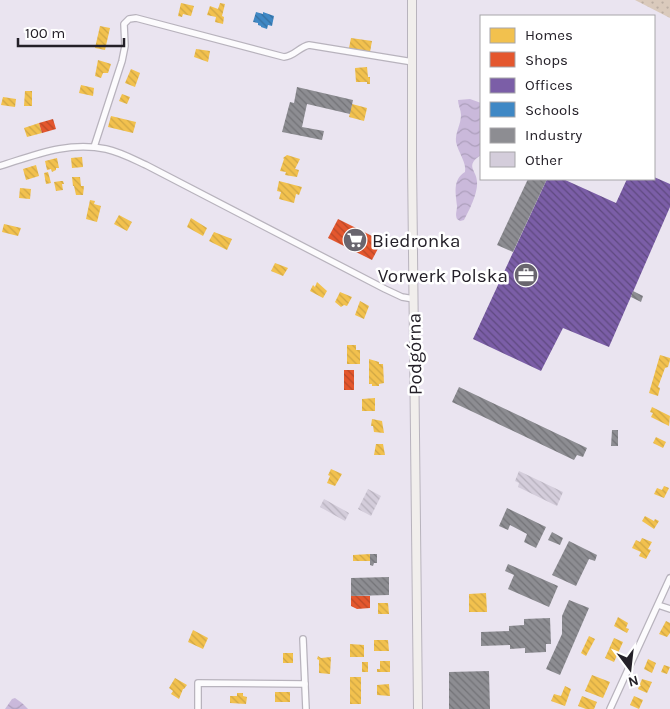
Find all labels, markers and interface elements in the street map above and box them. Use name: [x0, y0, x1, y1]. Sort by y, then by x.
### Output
scale bar: [18, 15, 124, 47]
legend: [480, 15, 655, 180]
text: 100 m: [25, 24, 65, 42]
text: Homes: [525, 26, 573, 44]
text: Shops: [525, 51, 568, 69]
text: Offices: [525, 76, 573, 94]
text: Schools: [525, 101, 579, 119]
text: Industry: [525, 126, 582, 144]
text: Other: [525, 151, 563, 169]
supermarket icon: Biedronka: [342, 227, 368, 253]
place label: Biedronka: [372, 230, 460, 252]
office icon: Vorwerk Polska: [513, 262, 539, 288]
place label: Vorwerk Polska: [378, 265, 508, 287]
street label: Podgórna: [403, 313, 427, 395]
north arrow: [605, 644, 655, 694]
text: N: [626, 672, 640, 691]

